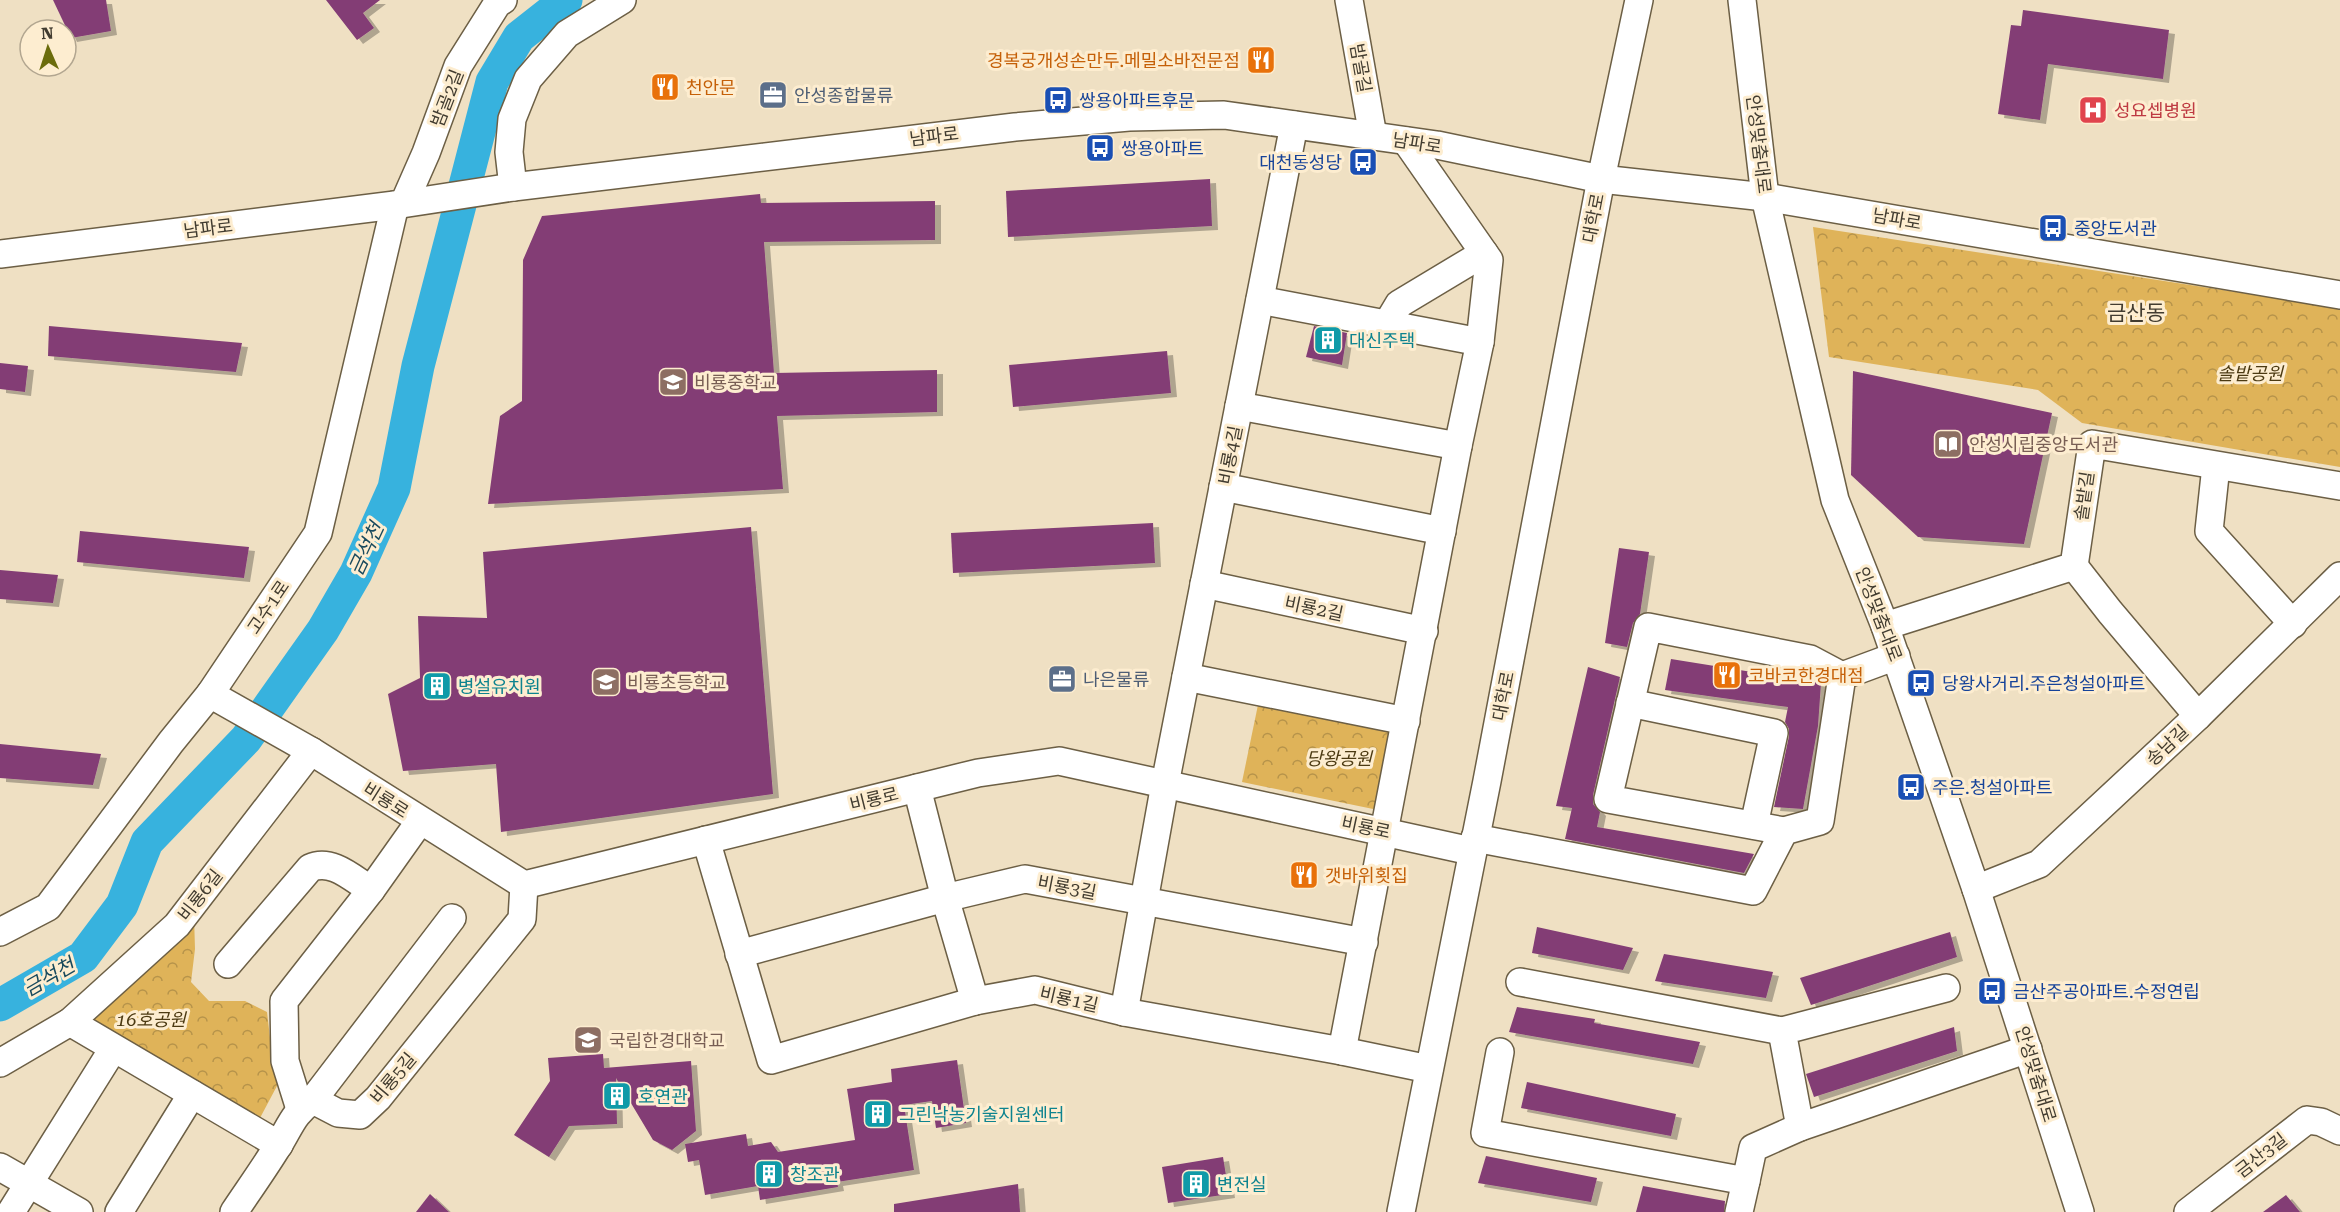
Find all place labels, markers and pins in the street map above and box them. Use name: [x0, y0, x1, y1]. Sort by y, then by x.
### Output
restaurant icon: 경복궁개성손만두.메밀소바전문점: [1245, 44, 1277, 76]
place label: 경복궁개성손만두.메밀소바전문점: [987, 50, 1240, 71]
restaurant icon: 천안문: [649, 71, 681, 103]
place label: 천안문: [686, 77, 736, 98]
office icon: 안성종합물류: [757, 79, 789, 111]
bus stop icon: 쌍용아파트후문: [1042, 84, 1074, 116]
place label: 안성종합물류: [794, 85, 893, 106]
place label: 쌍용아파트후문: [1079, 90, 1195, 111]
hospital icon: 성요셉병원: [2077, 94, 2109, 126]
place label: 성요셉병원: [2114, 100, 2197, 121]
bus stop icon: 쌍용아파트: [1084, 132, 1116, 164]
place label: 쌍용아파트: [1121, 138, 1204, 159]
bus stop icon: 대천동성당: [1347, 146, 1379, 178]
place label: 대천동성당: [1259, 152, 1342, 173]
bus stop icon: 중앙도서관: [2037, 212, 2069, 244]
place label: 중앙도서관: [2074, 218, 2157, 239]
building icon: 대신주택: [1312, 324, 1344, 356]
place label: 대신주택: [1349, 330, 1415, 351]
school or university icon: 비룡중학교: [657, 366, 689, 398]
place label: 비룡중학교: [694, 372, 777, 393]
library icon: 안성시립중앙도서관: [1932, 428, 1964, 460]
place label: 안성시립중앙도서관: [1969, 434, 2118, 455]
restaurant icon: 코바코한경대점: [1711, 659, 1743, 691]
office icon: 나은물류: [1046, 663, 1078, 695]
place label: 코바코한경대점: [1748, 665, 1864, 686]
school or university icon: 비룡초등학교: [590, 666, 622, 698]
bus stop icon: 당왕사거리.주은청설아파트: [1905, 667, 1937, 699]
place label: 나은물류: [1083, 669, 1149, 690]
building icon: 병설유치원: [421, 670, 453, 702]
place label: 비룡초등학교: [627, 672, 726, 693]
place label: 당왕사거리.주은청설아파트: [1942, 673, 2145, 694]
place label: 병설유치원: [458, 676, 541, 697]
bus stop icon: 주은.청설아파트: [1895, 771, 1927, 803]
place label: 주은.청설아파트: [1932, 777, 2053, 798]
restaurant icon: 갯바위횟집: [1288, 859, 1320, 891]
place label: 갯바위횟집: [1325, 865, 1408, 886]
bus stop icon: 금산주공아파트.수정연립: [1976, 975, 2008, 1007]
place label: 금산주공아파트.수정연립: [2013, 981, 2200, 1002]
school or university icon: 국립한경대학교: [572, 1024, 604, 1056]
place label: 국립한경대학교: [609, 1030, 725, 1051]
building icon: 호연관: [601, 1080, 633, 1112]
place label: 호연관: [638, 1086, 688, 1107]
building icon: 그린낙농기술지원센터: [862, 1098, 894, 1130]
place label: 그린낙농기술지원센터: [899, 1104, 1065, 1125]
building icon: 창조관: [753, 1158, 785, 1190]
place label: 창조관: [790, 1164, 840, 1185]
building icon: 변전실: [1180, 1168, 1212, 1200]
place label: 변전실: [1217, 1174, 1267, 1195]

